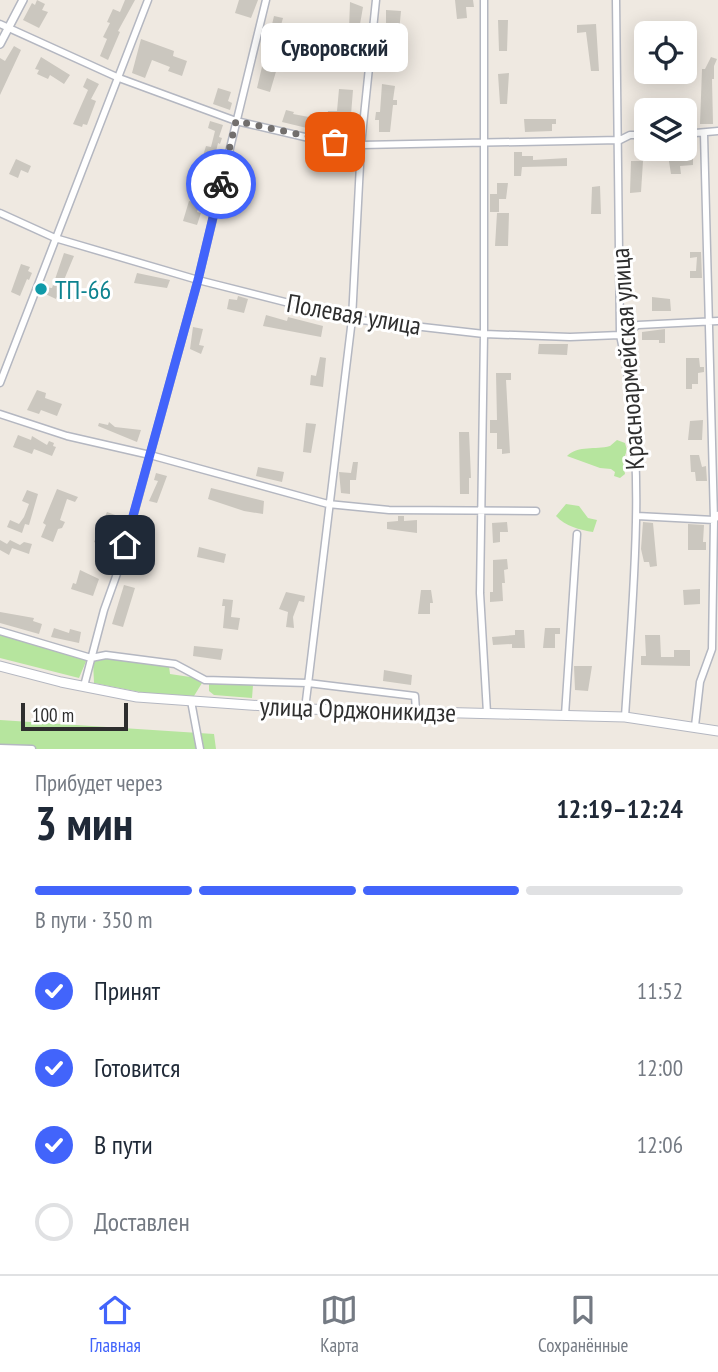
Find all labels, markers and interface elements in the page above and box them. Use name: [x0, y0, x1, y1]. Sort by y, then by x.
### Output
map controls: [634, 21, 697, 161]
button: locate: [634, 21, 697, 84]
callout: Суворовский: [262, 23, 408, 72]
text: Суворовский: [281, 33, 388, 62]
button: layers: [634, 98, 697, 161]
pin: [305, 112, 365, 172]
icon: bag: [316, 123, 354, 161]
courier: [186, 149, 256, 219]
icon: bike: [202, 165, 240, 203]
street label: Красноармейская улица: [603, 247, 651, 471]
place label: ТП-66: [55, 273, 111, 306]
marker: ТП-66: [33, 281, 49, 297]
street label: Полевая улица: [284, 286, 424, 342]
pin: [95, 515, 155, 575]
icon: home: [106, 526, 144, 564]
street label: улица Орджоникидзе: [259, 689, 457, 729]
scale bar: [21, 700, 128, 732]
text: 100 m: [32, 703, 74, 727]
text: Прибудет через: [35, 768, 163, 797]
text: 12:19–12:24: [556, 792, 683, 825]
text: 3 мин: [35, 793, 133, 853]
text: В пути · 350 m: [35, 905, 152, 934]
icon: check: [35, 972, 73, 1010]
text: Принят: [94, 974, 160, 1007]
text: 11:52: [637, 976, 683, 1005]
icon: check: [35, 1049, 73, 1087]
text: Готовится: [94, 1051, 180, 1084]
text: 12:00: [637, 1053, 683, 1082]
icon: check: [35, 1126, 73, 1164]
text: В пути: [94, 1128, 153, 1161]
text: 12:06: [637, 1130, 683, 1159]
text: Доставлен: [94, 1205, 190, 1238]
tab: Главная: [90, 1291, 141, 1357]
tab: Карта: [320, 1291, 359, 1357]
tab: Сохранённые: [538, 1291, 628, 1357]

